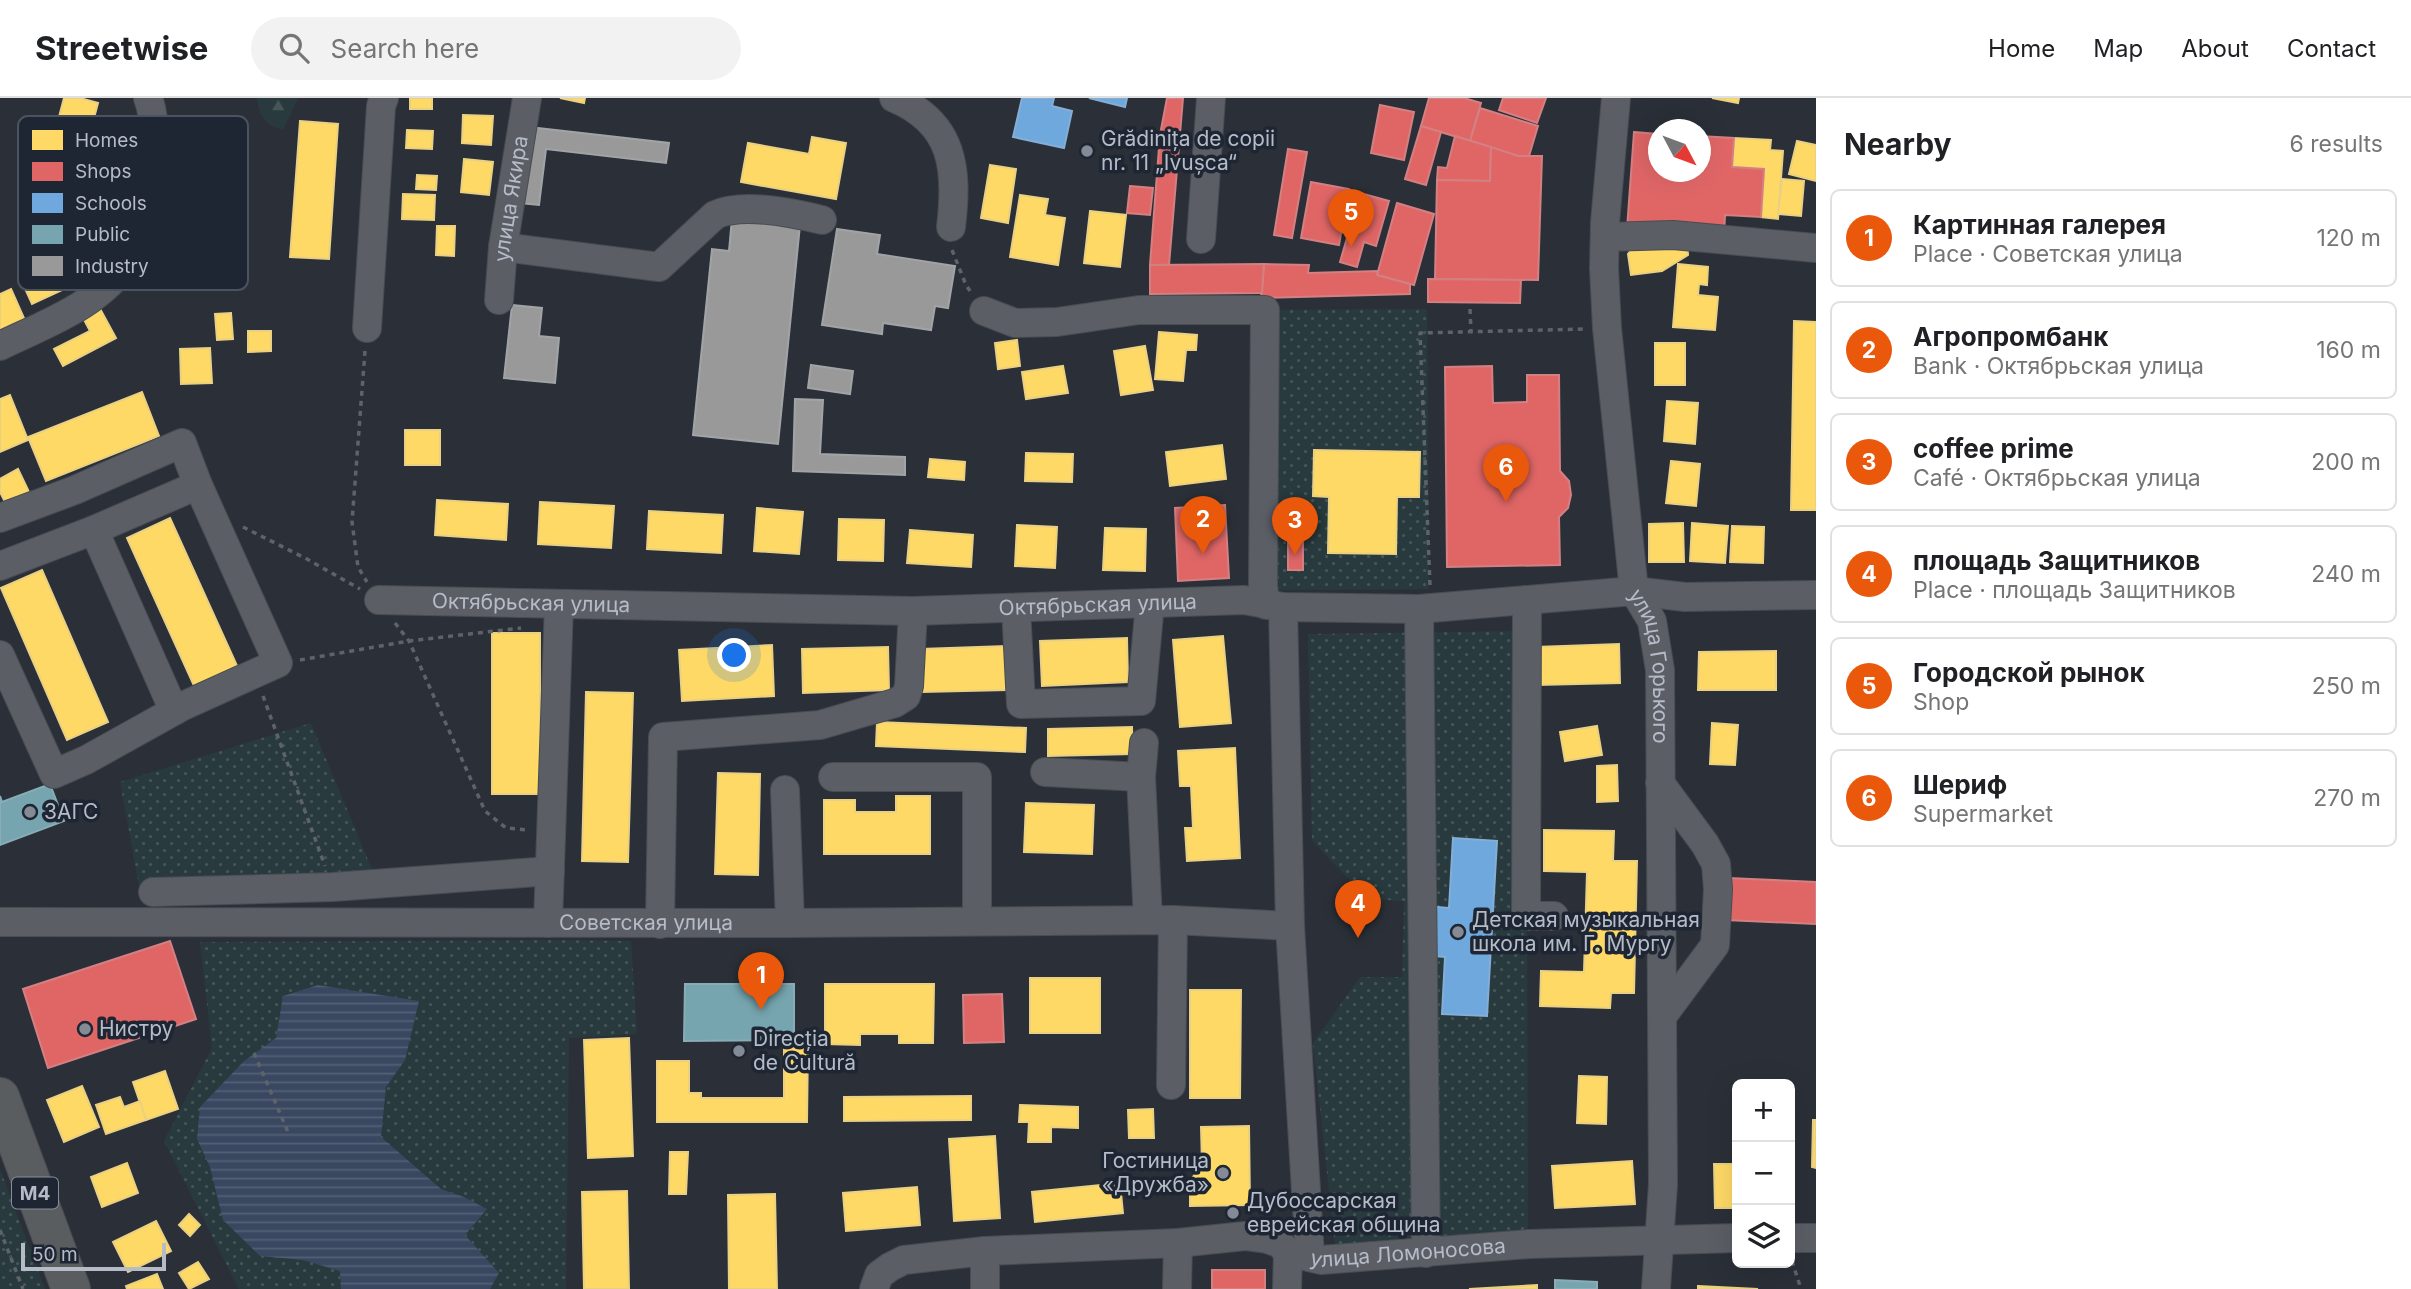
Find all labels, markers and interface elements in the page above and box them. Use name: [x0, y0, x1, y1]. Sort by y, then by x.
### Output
search box: [251, 17, 741, 80]
text: Streetwise: [35, 28, 209, 68]
icon: search: [275, 29, 313, 67]
text: Search here: [331, 33, 479, 64]
text: Home: [1988, 34, 2055, 63]
text: Map: [2093, 34, 2143, 63]
text: About: [2181, 34, 2249, 63]
text: Contact: [2287, 34, 2376, 63]
legend: [18, 116, 248, 290]
north arrow: [1648, 119, 1711, 182]
place label: Grădinița de copii nr. 11 „Ivușca“: [1101, 126, 1275, 175]
text: Nearby: [1844, 126, 1952, 162]
text: Homes: [75, 129, 138, 152]
text: 6 results: [2289, 130, 2383, 158]
street label: улица Якира: [489, 134, 533, 263]
marker: Grădinița de copii nr. 11 „Ivușca“: [1079, 143, 1095, 159]
text: Shops: [75, 160, 131, 183]
pin: 5: [1328, 189, 1374, 247]
text: Schools: [75, 192, 147, 215]
text: Картинная галерея: [1913, 209, 2166, 240]
text: Public: [75, 223, 130, 246]
text: 1: [1864, 224, 1874, 252]
text: 120 m: [2316, 224, 2381, 252]
text: Place · Советская улица: [1913, 240, 2183, 268]
text: Industry: [75, 255, 149, 278]
text: Агропромбанк: [1913, 321, 2108, 352]
text: 2: [1862, 336, 1876, 364]
text: 160 m: [2316, 336, 2381, 364]
text: Bank · Октябрьская улица: [1913, 352, 2204, 380]
text: coffee prime: [1913, 433, 2074, 464]
pin: 6: [1483, 444, 1529, 502]
text: 3: [1862, 448, 1876, 476]
text: 200 m: [2311, 448, 2381, 476]
text: Café · Октябрьская улица: [1913, 464, 2201, 492]
pin: 2: [1180, 496, 1226, 554]
pin: 3: [1272, 497, 1318, 555]
text: площадь Защитников: [1913, 545, 2200, 576]
text: 4: [1861, 560, 1877, 588]
text: 240 m: [2311, 560, 2381, 588]
text: Place · площадь Защитников: [1913, 576, 2236, 604]
street label: улица Горького: [1624, 584, 1673, 744]
street label: Октябрьская улица: [432, 588, 630, 617]
street label: Октябрьская улица: [998, 589, 1197, 620]
your location: [717, 638, 751, 672]
text: Городской рынок: [1913, 657, 2145, 688]
text: 5: [1862, 672, 1876, 700]
text: 250 m: [2312, 672, 2381, 700]
text: Shop: [1913, 688, 1969, 716]
text: Шериф: [1913, 769, 2007, 800]
text: 6: [1862, 784, 1876, 812]
text: 270 m: [2313, 784, 2381, 812]
place label: ЗАГС: [44, 799, 98, 824]
text: Supermarket: [1913, 800, 2053, 828]
marker: ЗАГС: [22, 804, 38, 820]
pin: 4: [1335, 880, 1381, 938]
place label: Детская музыкальная школа им. Г. Мургу: [1472, 907, 1700, 956]
street label: Советская улица: [559, 910, 733, 935]
marker: Детская музыкальная школа им. Г. Мургу: [1450, 924, 1466, 940]
pin: 1: [738, 952, 784, 1010]
place label: Нистру: [99, 1016, 174, 1041]
marker: Нистру: [77, 1021, 93, 1037]
place label: Direcția de Cultură: [753, 1026, 856, 1075]
marker: Direcția de Cultură: [731, 1043, 747, 1059]
map controls: [1732, 1079, 1795, 1268]
button: +: [1732, 1079, 1795, 1142]
button: −: [1732, 1142, 1795, 1205]
place label: Гостиница «Дружба»: [1102, 1148, 1209, 1197]
marker: Гостиница «Дружба»: [1215, 1165, 1231, 1181]
road number: M4: [12, 1177, 58, 1208]
place label: Дубоссарская еврейская община: [1247, 1188, 1441, 1237]
marker: Дубоссарская еврейская община: [1225, 1205, 1241, 1221]
button: layers: [1732, 1205, 1795, 1268]
street label: улица Ломоносова: [1308, 1233, 1507, 1272]
scale bar: [21, 1240, 166, 1272]
text: 50 m: [32, 1243, 78, 1266]

